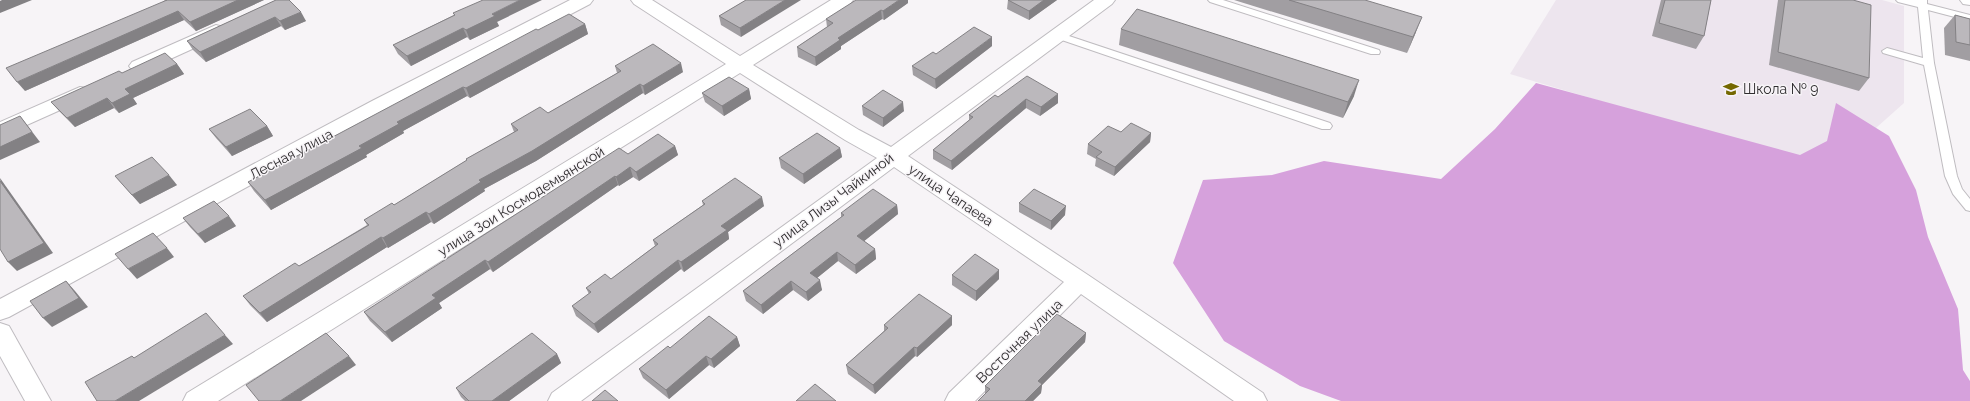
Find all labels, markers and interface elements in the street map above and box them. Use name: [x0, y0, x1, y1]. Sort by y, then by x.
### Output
school or university icon: Школа № 9: [1722, 80, 1740, 98]
place label: Школа № 9: [1743, 81, 1818, 97]
street label: Лесная улица: [247, 125, 335, 183]
street label: улица Зои Космодемьянской: [435, 143, 607, 259]
street label: улица Лизы Чайкиной: [770, 150, 896, 250]
street label: улица Чапаева: [906, 161, 996, 229]
street label: Восточная улица: [973, 296, 1065, 386]

